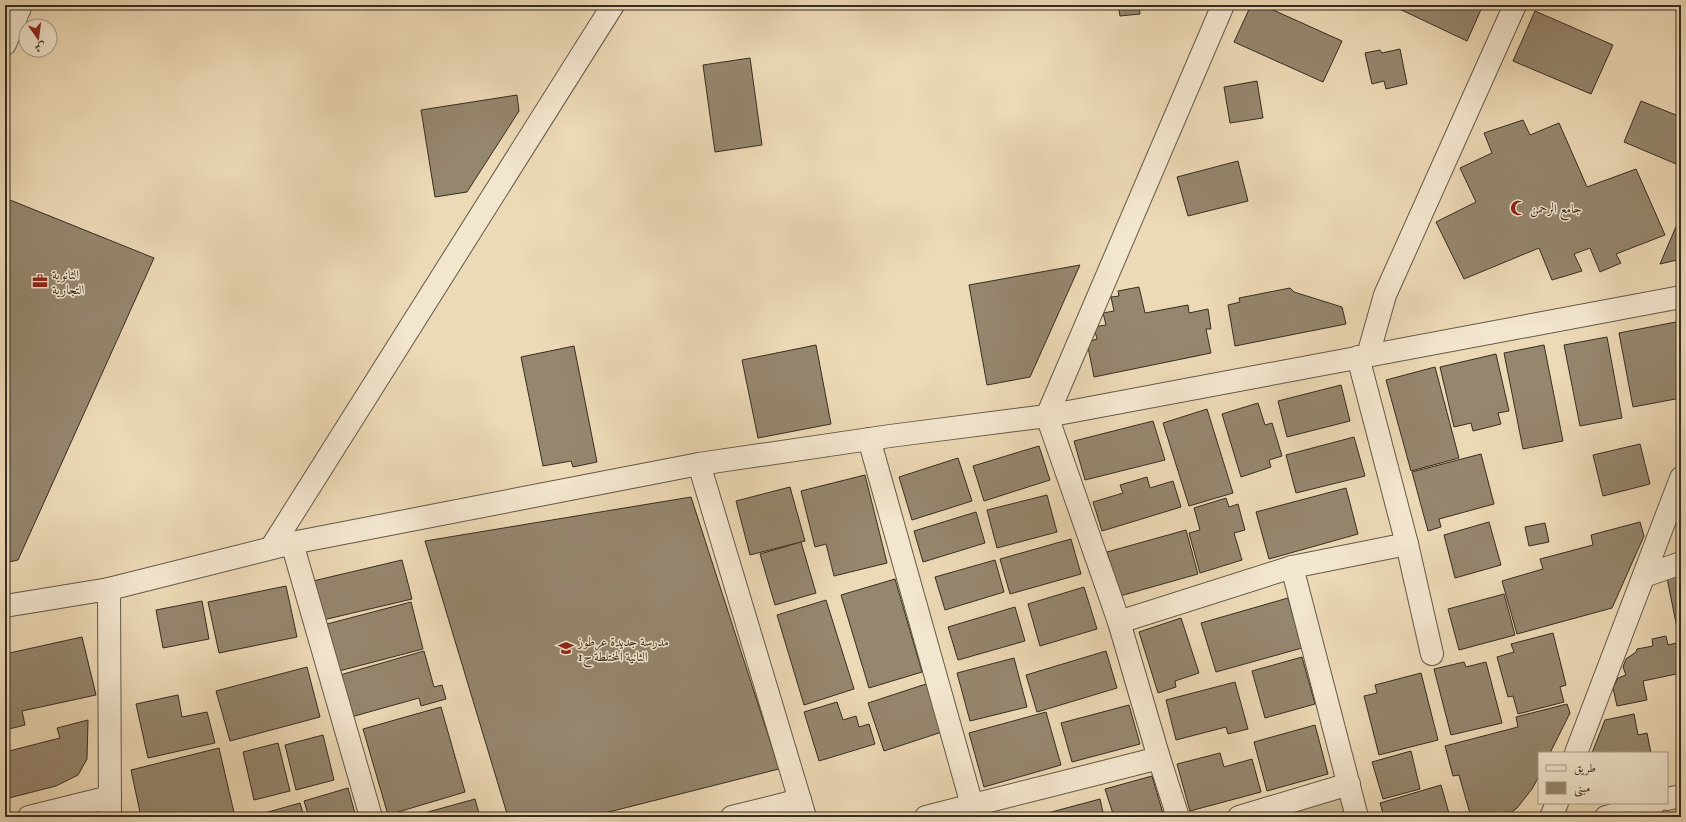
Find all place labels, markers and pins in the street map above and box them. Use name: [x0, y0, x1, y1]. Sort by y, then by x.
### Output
mosque icon: جامع الرحمن: [1509, 199, 1527, 217]
place label: جامع الرحمن: [1530, 201, 1582, 221]
place label: الثانوية التجارية: [52, 267, 85, 298]
office icon: الثانوية التجارية: [31, 272, 49, 290]
place label: مدرسة جديدة عرطوز الثانية المختلطة ح1: [576, 634, 669, 668]
school or university icon: مدرسة جديدة عرطوز الثانية المختلطة ح1: [557, 639, 575, 657]

